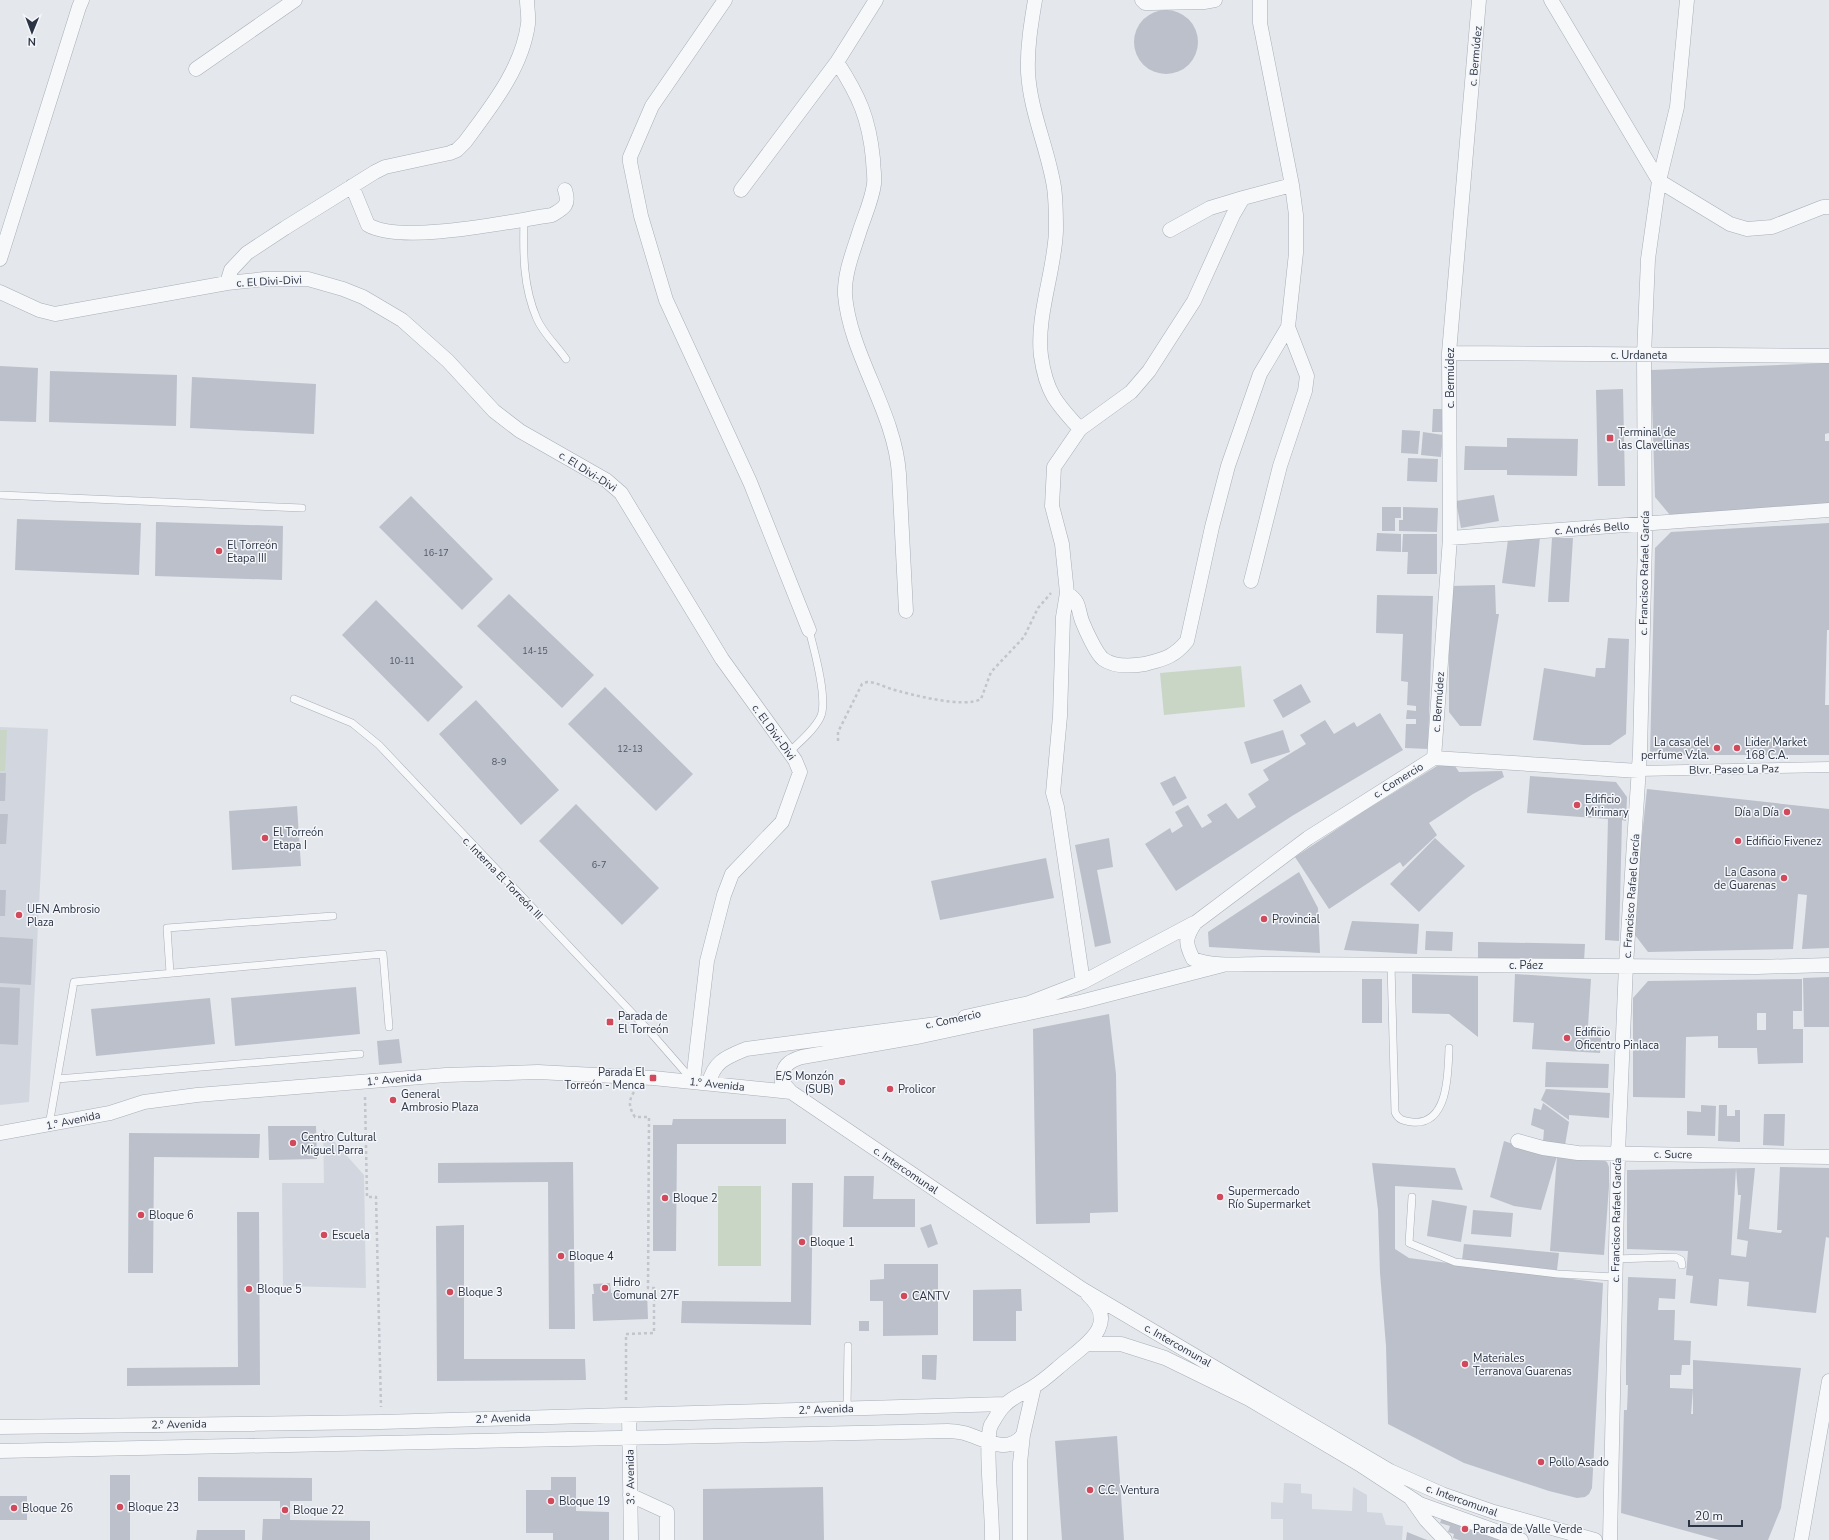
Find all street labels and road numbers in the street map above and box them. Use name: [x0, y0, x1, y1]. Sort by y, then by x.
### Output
street label: c. Bermúdez: [1465, 25, 1486, 87]
street label: c. El Divi-Divi: [236, 272, 302, 291]
street label: c. Bermúdez: [1443, 348, 1458, 408]
street label: c. Urdaneta: [1611, 348, 1667, 363]
street label: c. El Divi-Divi: [556, 448, 620, 495]
street label: c. Francisco Rafael García: [1636, 510, 1653, 636]
street label: c. Andrés Bello: [1554, 518, 1630, 539]
street label: c. Bermúdez: [1429, 671, 1448, 733]
street label: c. El Divi-Divi: [748, 701, 799, 763]
street label: c. Comercio: [1370, 759, 1426, 802]
street label: Blvr. Paseo La Paz: [1689, 761, 1779, 778]
street label: c. Francisco Rafael García: [1620, 833, 1643, 959]
street label: c. Interna El Torreón III: [459, 834, 546, 923]
street label: c. Páez: [1509, 958, 1543, 973]
street label: c. Comercio: [924, 1006, 982, 1033]
street label: 1.° Avenida: [366, 1070, 423, 1089]
street label: 1.° Avenida: [689, 1074, 746, 1095]
street label: 1.° Avenida: [44, 1107, 102, 1134]
street label: c. Intercomunal: [870, 1143, 942, 1198]
street label: c. Sucre: [1654, 1147, 1692, 1162]
street label: c. Francisco Rafael García: [1608, 1157, 1625, 1283]
street label: c. Intercomunal: [1141, 1320, 1215, 1371]
street label: 2.° Avenida: [798, 1401, 854, 1418]
street label: 2.° Avenida: [475, 1410, 531, 1427]
street label: 2.° Avenida: [151, 1417, 207, 1432]
street label: 3.° Avenida: [623, 1449, 638, 1505]
street label: c. Intercomunal: [1424, 1481, 1500, 1521]

